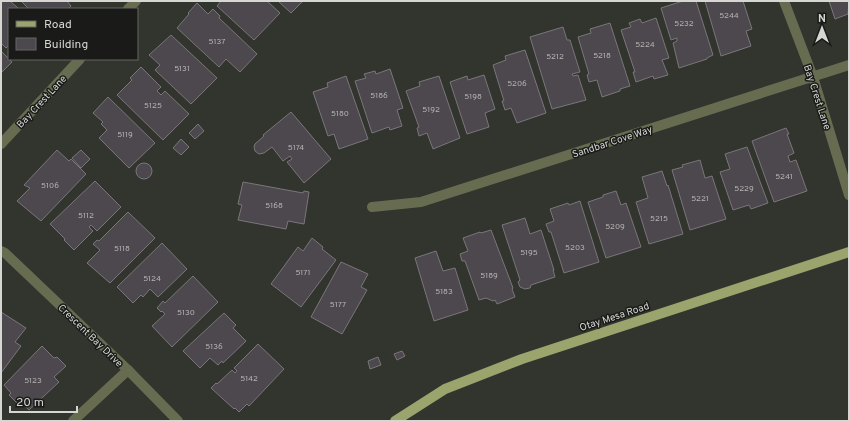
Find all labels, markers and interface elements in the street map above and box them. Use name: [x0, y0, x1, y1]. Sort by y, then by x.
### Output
legend: [8, 8, 138, 60]
north arrow: [802, 8, 842, 48]
house number: 5244: [719, 11, 739, 21]
text: N: [818, 12, 826, 26]
text: Road: [44, 17, 72, 33]
house number: 5232: [674, 19, 694, 29]
text: Building: [44, 37, 88, 53]
house number: 5137: [209, 37, 225, 47]
house number: 5224: [635, 40, 655, 50]
house number: 5218: [593, 51, 611, 61]
house number: 5212: [546, 52, 564, 62]
street label: Bay Crest Lane: [800, 63, 833, 132]
house number: 5131: [174, 64, 190, 74]
street label: Bay Crest Lane: [14, 73, 70, 131]
house number: 5206: [507, 79, 527, 89]
house number: 5186: [370, 91, 388, 101]
house number: 5198: [464, 92, 482, 102]
house number: 5125: [144, 101, 162, 111]
house number: 5192: [422, 105, 440, 115]
house number: 5180: [331, 109, 349, 119]
street label: Sandbar Cove Way: [571, 123, 654, 162]
house number: 5119: [117, 130, 133, 140]
house number: 5174: [288, 143, 304, 153]
house number: 5241: [775, 172, 793, 182]
house number: 5106: [41, 181, 59, 191]
house number: 5229: [734, 184, 754, 194]
house number: 5221: [691, 194, 709, 204]
house number: 5168: [265, 201, 283, 211]
house number: 5112: [78, 211, 94, 221]
house number: 5215: [650, 214, 668, 224]
house number: 5209: [605, 222, 625, 232]
house number: 5203: [565, 243, 585, 253]
house number: 5118: [114, 244, 130, 254]
house number: 5195: [520, 248, 538, 258]
house number: 5171: [295, 268, 311, 278]
house number: 5189: [480, 271, 498, 281]
house number: 5124: [143, 274, 161, 284]
house number: 5183: [435, 287, 453, 297]
house number: 5177: [330, 300, 346, 310]
street label: Otay Mesa Road: [578, 300, 651, 335]
street label: Crescent Bay Drive: [55, 302, 125, 370]
house number: 5130: [177, 308, 195, 318]
house number: 5136: [205, 342, 223, 352]
house number: 5142: [240, 374, 258, 384]
house number: 5123: [24, 376, 42, 386]
scale bar: [10, 388, 77, 414]
text: 20 m: [16, 395, 44, 411]

